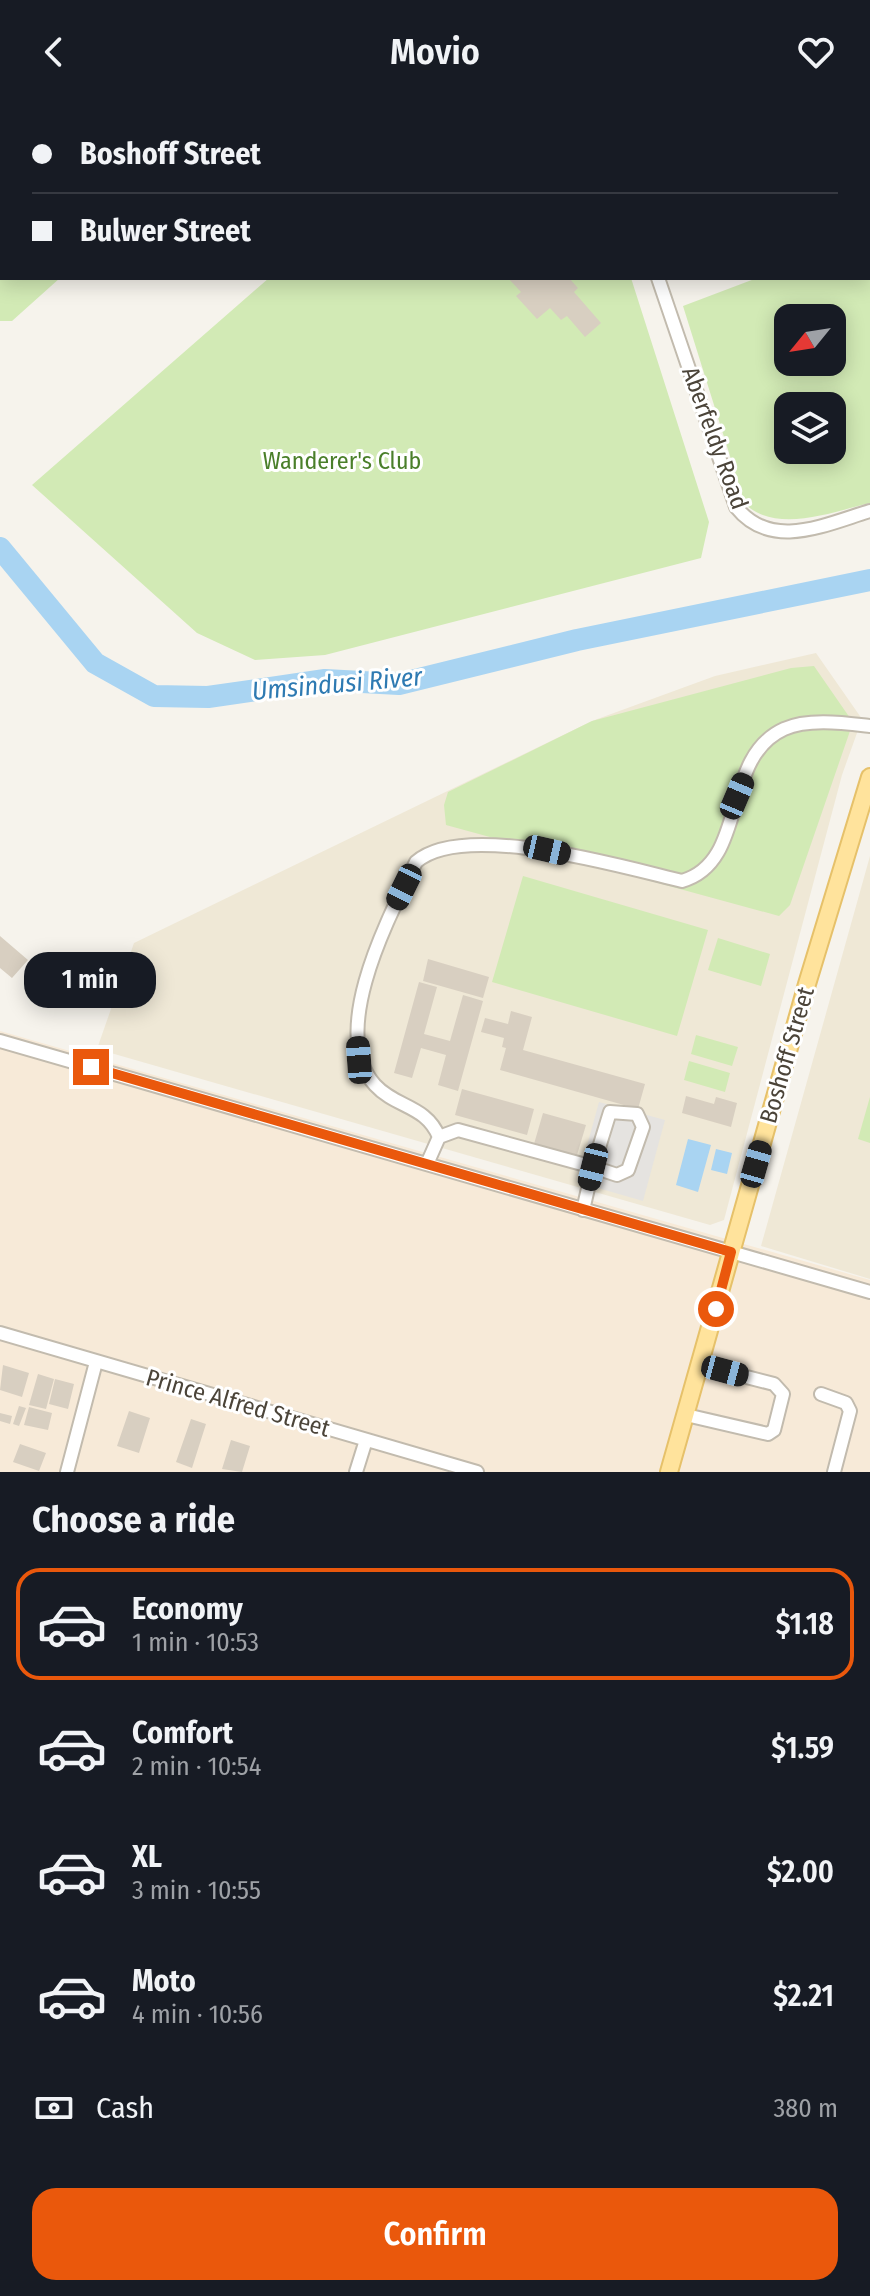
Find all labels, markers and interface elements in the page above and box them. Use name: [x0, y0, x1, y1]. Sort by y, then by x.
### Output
icon: back: [32, 30, 76, 74]
text: Movio: [390, 30, 480, 74]
icon: heart: [794, 30, 838, 74]
text: Boshoff Street: [80, 136, 261, 172]
text: Bulwer Street: [80, 213, 251, 249]
north arrow: [774, 304, 846, 376]
map controls: [774, 304, 846, 464]
street label: Aberfeldy Road: [676, 363, 754, 513]
button: layers: [774, 392, 846, 464]
park label: Wanderer's Club: [263, 447, 421, 475]
water label: Umsindusi River: [251, 661, 424, 707]
car: [717, 769, 757, 823]
car: [521, 833, 573, 867]
car: [383, 860, 425, 914]
callout: 1 min: [25, 951, 157, 1007]
text: 1 min: [62, 964, 118, 995]
street label: Boshoff Street: [754, 983, 820, 1126]
car: [345, 1035, 373, 1085]
route end: [73, 1049, 109, 1085]
car: [738, 1138, 774, 1190]
car: [576, 1141, 610, 1193]
route start: [698, 1291, 734, 1327]
car: [699, 1353, 751, 1389]
street label: Prince Alfred Street: [143, 1363, 333, 1443]
text: Choose a ride: [32, 1498, 235, 1542]
icon: car: [36, 1588, 108, 1660]
text: Economy: [132, 1591, 243, 1627]
text: $1.18: [776, 1606, 834, 1642]
text: 1 min · 10:53: [132, 1627, 259, 1658]
icon: car: [36, 1712, 108, 1784]
text: Comfort: [132, 1715, 233, 1751]
text: $1.59: [771, 1730, 834, 1766]
text: 2 min · 10:54: [132, 1751, 261, 1782]
icon: car: [36, 1836, 108, 1908]
text: XL: [132, 1839, 162, 1875]
text: $2.00: [767, 1854, 834, 1890]
text: 3 min · 10:55: [132, 1875, 261, 1906]
icon: car: [36, 1960, 108, 2032]
text: Moto: [132, 1963, 196, 1999]
text: $2.21: [773, 1978, 834, 2014]
text: 4 min · 10:56: [132, 1999, 263, 2030]
icon: cash: [32, 2086, 76, 2130]
text: Cash: [96, 2090, 154, 2126]
text: 380 m: [774, 2093, 838, 2124]
button: Confirm: [32, 2188, 838, 2280]

